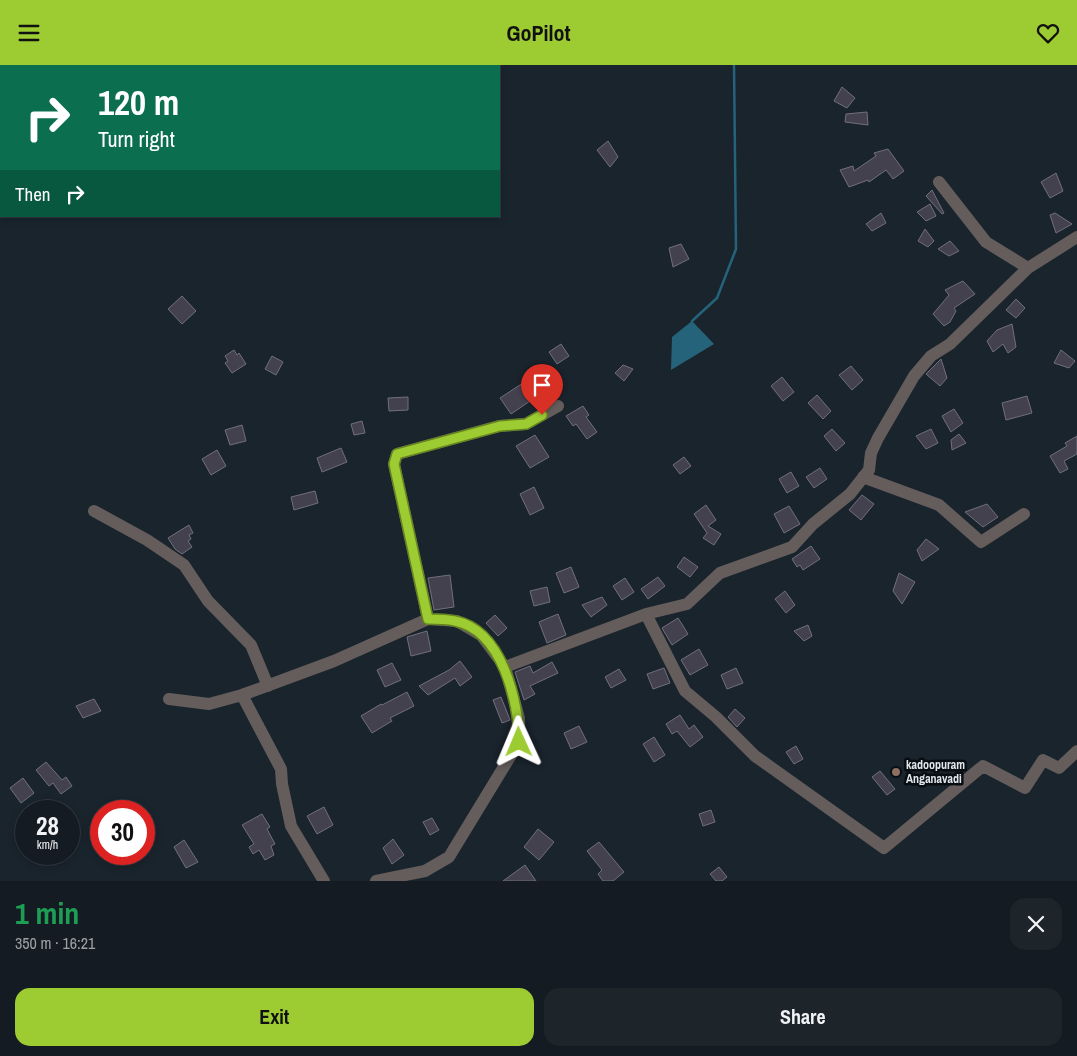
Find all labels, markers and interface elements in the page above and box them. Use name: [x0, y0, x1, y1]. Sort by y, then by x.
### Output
text: GoPilot: [506, 18, 571, 48]
icon: menu: [15, 19, 43, 47]
icon: heart: [1034, 19, 1062, 47]
text: 120 m: [98, 79, 179, 126]
icon: right: [15, 85, 80, 150]
text: Turn right: [98, 124, 175, 154]
icon: right: [61, 180, 89, 208]
text: Then: [15, 181, 51, 207]
pin: [521, 364, 563, 415]
icon: arrive: [528, 371, 556, 399]
position arrow: [492, 715, 544, 767]
place label: kadoopuram Anganavadi: [906, 757, 965, 787]
marker: kadoopuram Anganavadi: [890, 766, 902, 778]
speed limit sign: 30: [90, 800, 155, 865]
text: 28: [36, 809, 59, 843]
text: km/h: [37, 837, 58, 853]
text: 1 min: [15, 893, 79, 933]
button: close: [1010, 898, 1062, 950]
text: 350 m · 16:21: [15, 932, 95, 954]
button: Exit: [15, 988, 534, 1046]
button: Share: [544, 988, 1062, 1046]

